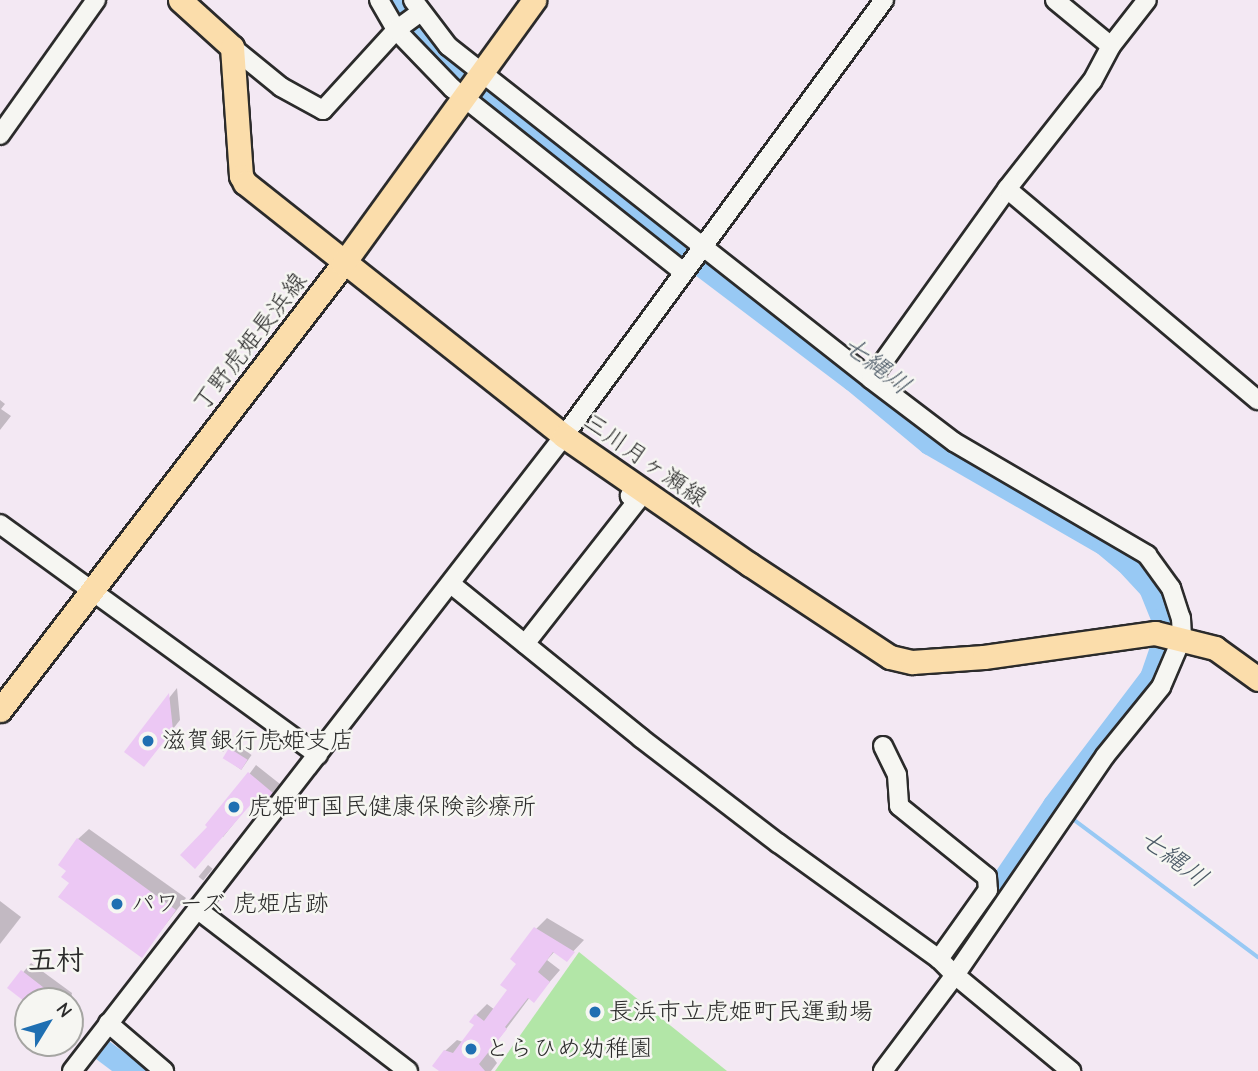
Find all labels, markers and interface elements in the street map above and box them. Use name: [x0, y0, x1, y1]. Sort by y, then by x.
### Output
street label: 丁野虎姫長浜線: [187, 267, 313, 417]
water label: 七縄川: [836, 330, 916, 402]
street label: 三川月ヶ瀬線: [578, 407, 712, 513]
place label: 滋賀銀行虎姫支店: [162, 727, 354, 755]
marker: 滋賀銀行虎姫支店: [140, 733, 156, 749]
place label: 虎姫町国民健康保険診療所: [248, 793, 536, 821]
marker: 虎姫町国民健康保険診療所: [226, 799, 242, 815]
water label: 七縄川: [1132, 823, 1214, 895]
place label: パワーズ 虎姫店跡: [131, 890, 331, 918]
marker: パワーズ 虎姫店跡: [109, 896, 125, 912]
district label: 五村: [28, 943, 84, 977]
north arrow: [14, 987, 84, 1057]
place label: 長浜市立虎姫町民運動場: [609, 998, 873, 1026]
text: N: [51, 999, 76, 1022]
marker: 長浜市立虎姫町民運動場: [587, 1004, 603, 1020]
place label: とらひめ幼稚園: [485, 1035, 653, 1063]
marker: とらひめ幼稚園: [463, 1041, 479, 1057]

